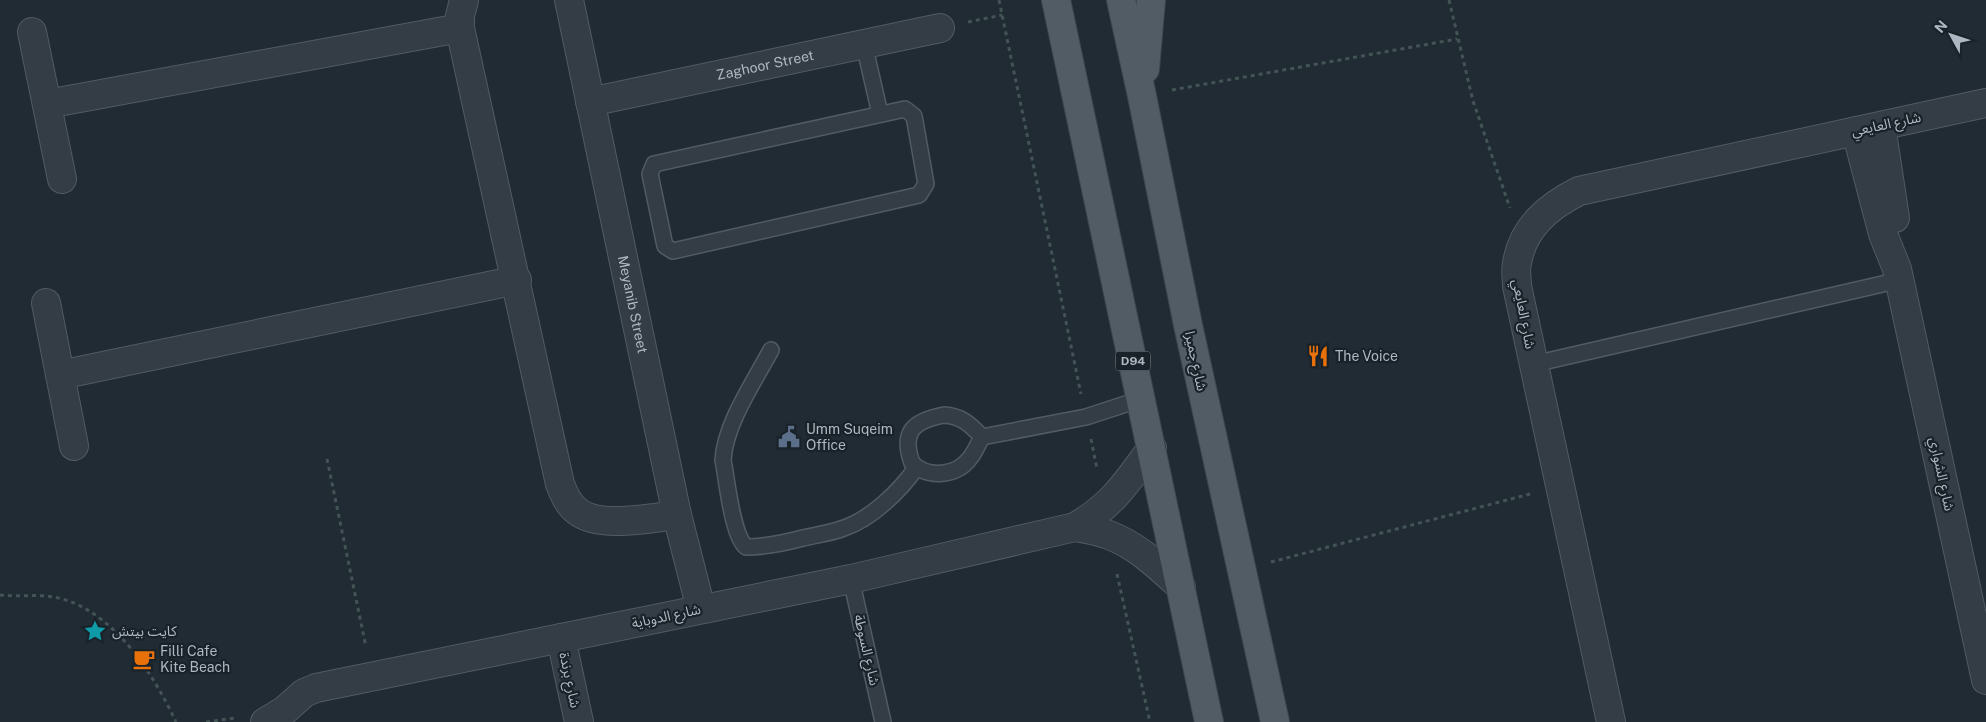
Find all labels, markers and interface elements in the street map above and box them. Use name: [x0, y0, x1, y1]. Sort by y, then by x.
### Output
north arrow: [1926, 10, 1976, 60]
text: N: [1931, 17, 1951, 36]
street label: Zaghoor Street: [715, 47, 815, 83]
street label: شارع العايعي: [1850, 109, 1923, 142]
street label: Meyanib Street: [615, 254, 651, 355]
street label: شارع العايعي: [1506, 278, 1539, 351]
street label: شارع جميرا: [1179, 330, 1210, 393]
restaurant icon: The Voice: [1305, 343, 1331, 369]
place label: The Voice: [1335, 348, 1398, 364]
road number: D94: [1116, 352, 1150, 371]
place label: Umm Suqeim Office: [806, 421, 893, 453]
public building icon: Umm Suqeim Office: [776, 424, 802, 450]
street label: شارع الشواري: [1923, 436, 1958, 513]
street label: شارع الدوباية: [630, 601, 703, 634]
street label: شارع السوطة: [848, 613, 883, 688]
place icon: كايت بيتش: [82, 618, 108, 644]
place label: كايت بيتش: [112, 623, 177, 640]
place label: Filli Cafe Kite Beach: [160, 643, 230, 675]
cafe icon: Filli Cafe Kite Beach: [131, 646, 157, 672]
street label: شارع برندة: [553, 651, 584, 710]

